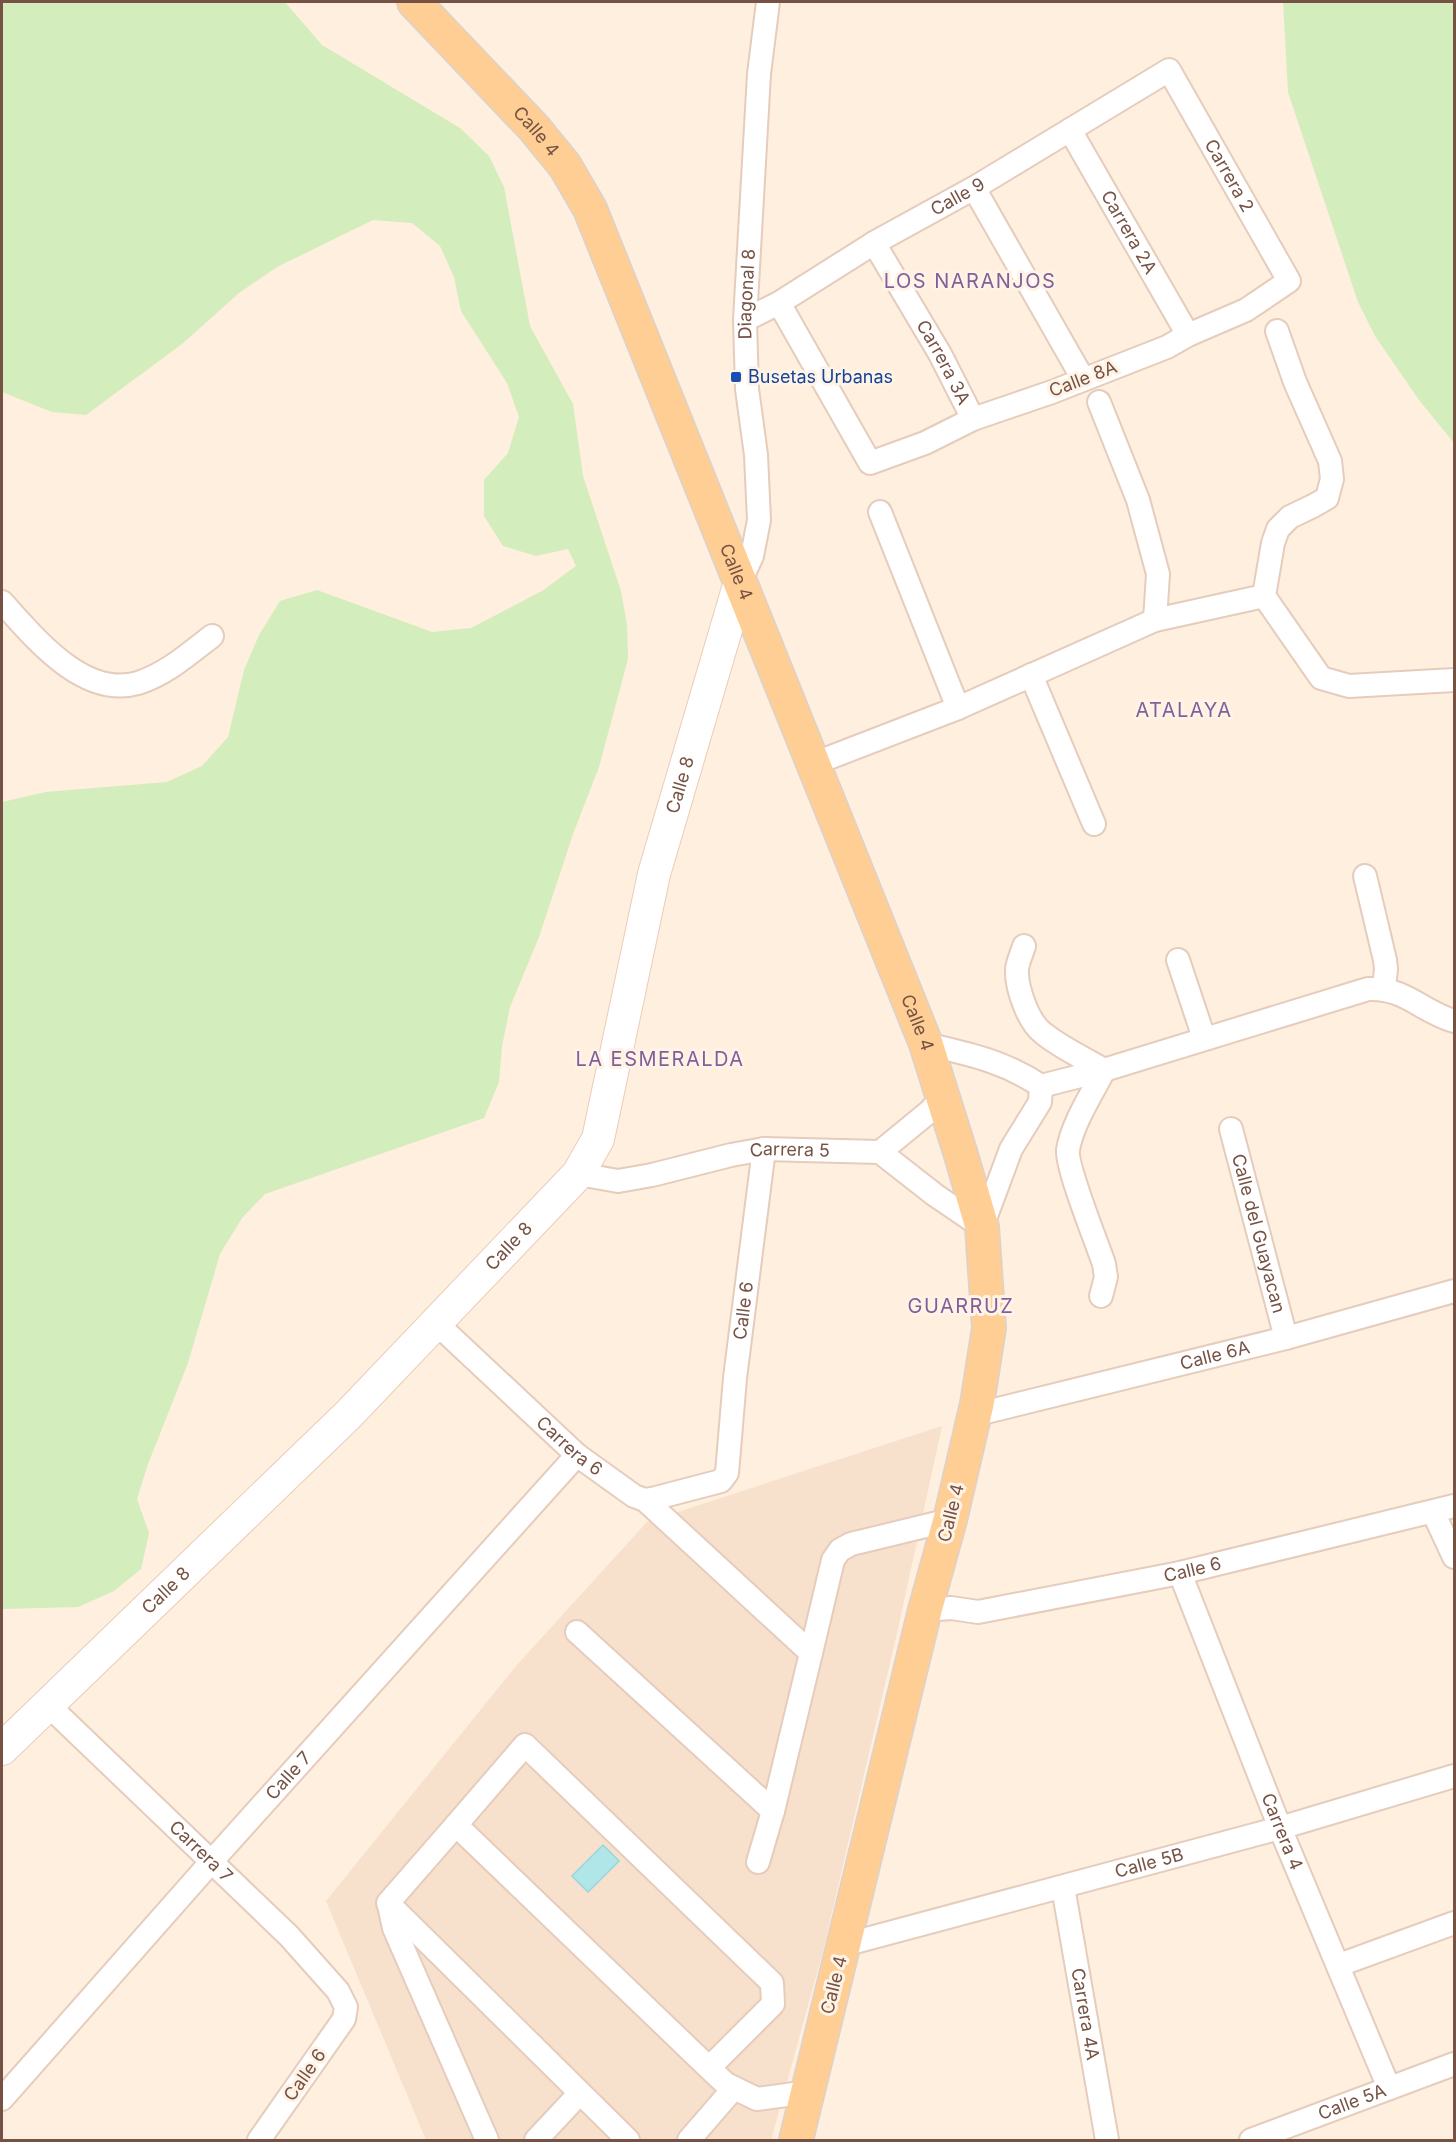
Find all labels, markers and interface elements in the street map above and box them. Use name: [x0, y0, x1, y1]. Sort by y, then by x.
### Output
street label: Calle 4: [509, 102, 564, 160]
street label: Carrera 2: [1201, 135, 1259, 216]
street label: Calle 9: [927, 173, 988, 220]
street label: Carrera 2A: [1097, 187, 1162, 277]
street label: Diagonal 8: [734, 248, 759, 340]
district label: LOS NARANJOS: [884, 269, 1056, 293]
street label: Carrera 3A: [912, 316, 975, 408]
street label: Calle 8A: [1046, 356, 1120, 401]
place label: Busetas Urbanas: [748, 366, 893, 387]
marker: Busetas Urbanas: [729, 370, 743, 384]
street label: Calle 4: [716, 540, 757, 603]
district label: ATALAYA: [1135, 698, 1233, 722]
street label: Calle 8: [661, 754, 698, 816]
street label: Calle 4: [897, 991, 939, 1053]
district label: LA ESMERALDA: [575, 1047, 745, 1071]
street label: Carrera 5: [748, 1138, 830, 1161]
street label: Calle del Guayacan: [1228, 1151, 1290, 1315]
street label: Calle 8: [481, 1218, 536, 1275]
street label: Calle 6: [729, 1280, 757, 1341]
district label: GUARRUZ: [908, 1294, 1014, 1318]
street label: Calle 6A: [1178, 1336, 1252, 1374]
street label: Carrera 6: [532, 1412, 607, 1480]
street label: Calle 4: [933, 1482, 968, 1544]
street label: Calle 6: [1162, 1552, 1223, 1586]
street label: Calle 8: [137, 1562, 194, 1618]
street label: Calle 7: [261, 1747, 315, 1804]
street label: Carrera 4: [1257, 1790, 1307, 1873]
street label: Carrera 7: [165, 1816, 237, 1886]
street label: Calle 5B: [1112, 1843, 1186, 1882]
street label: Calle 4: [816, 1954, 851, 2016]
street label: Carrera 4A: [1067, 1966, 1104, 2062]
street label: Calle 6: [279, 2045, 330, 2105]
street label: Calle 5A: [1315, 2079, 1389, 2124]

